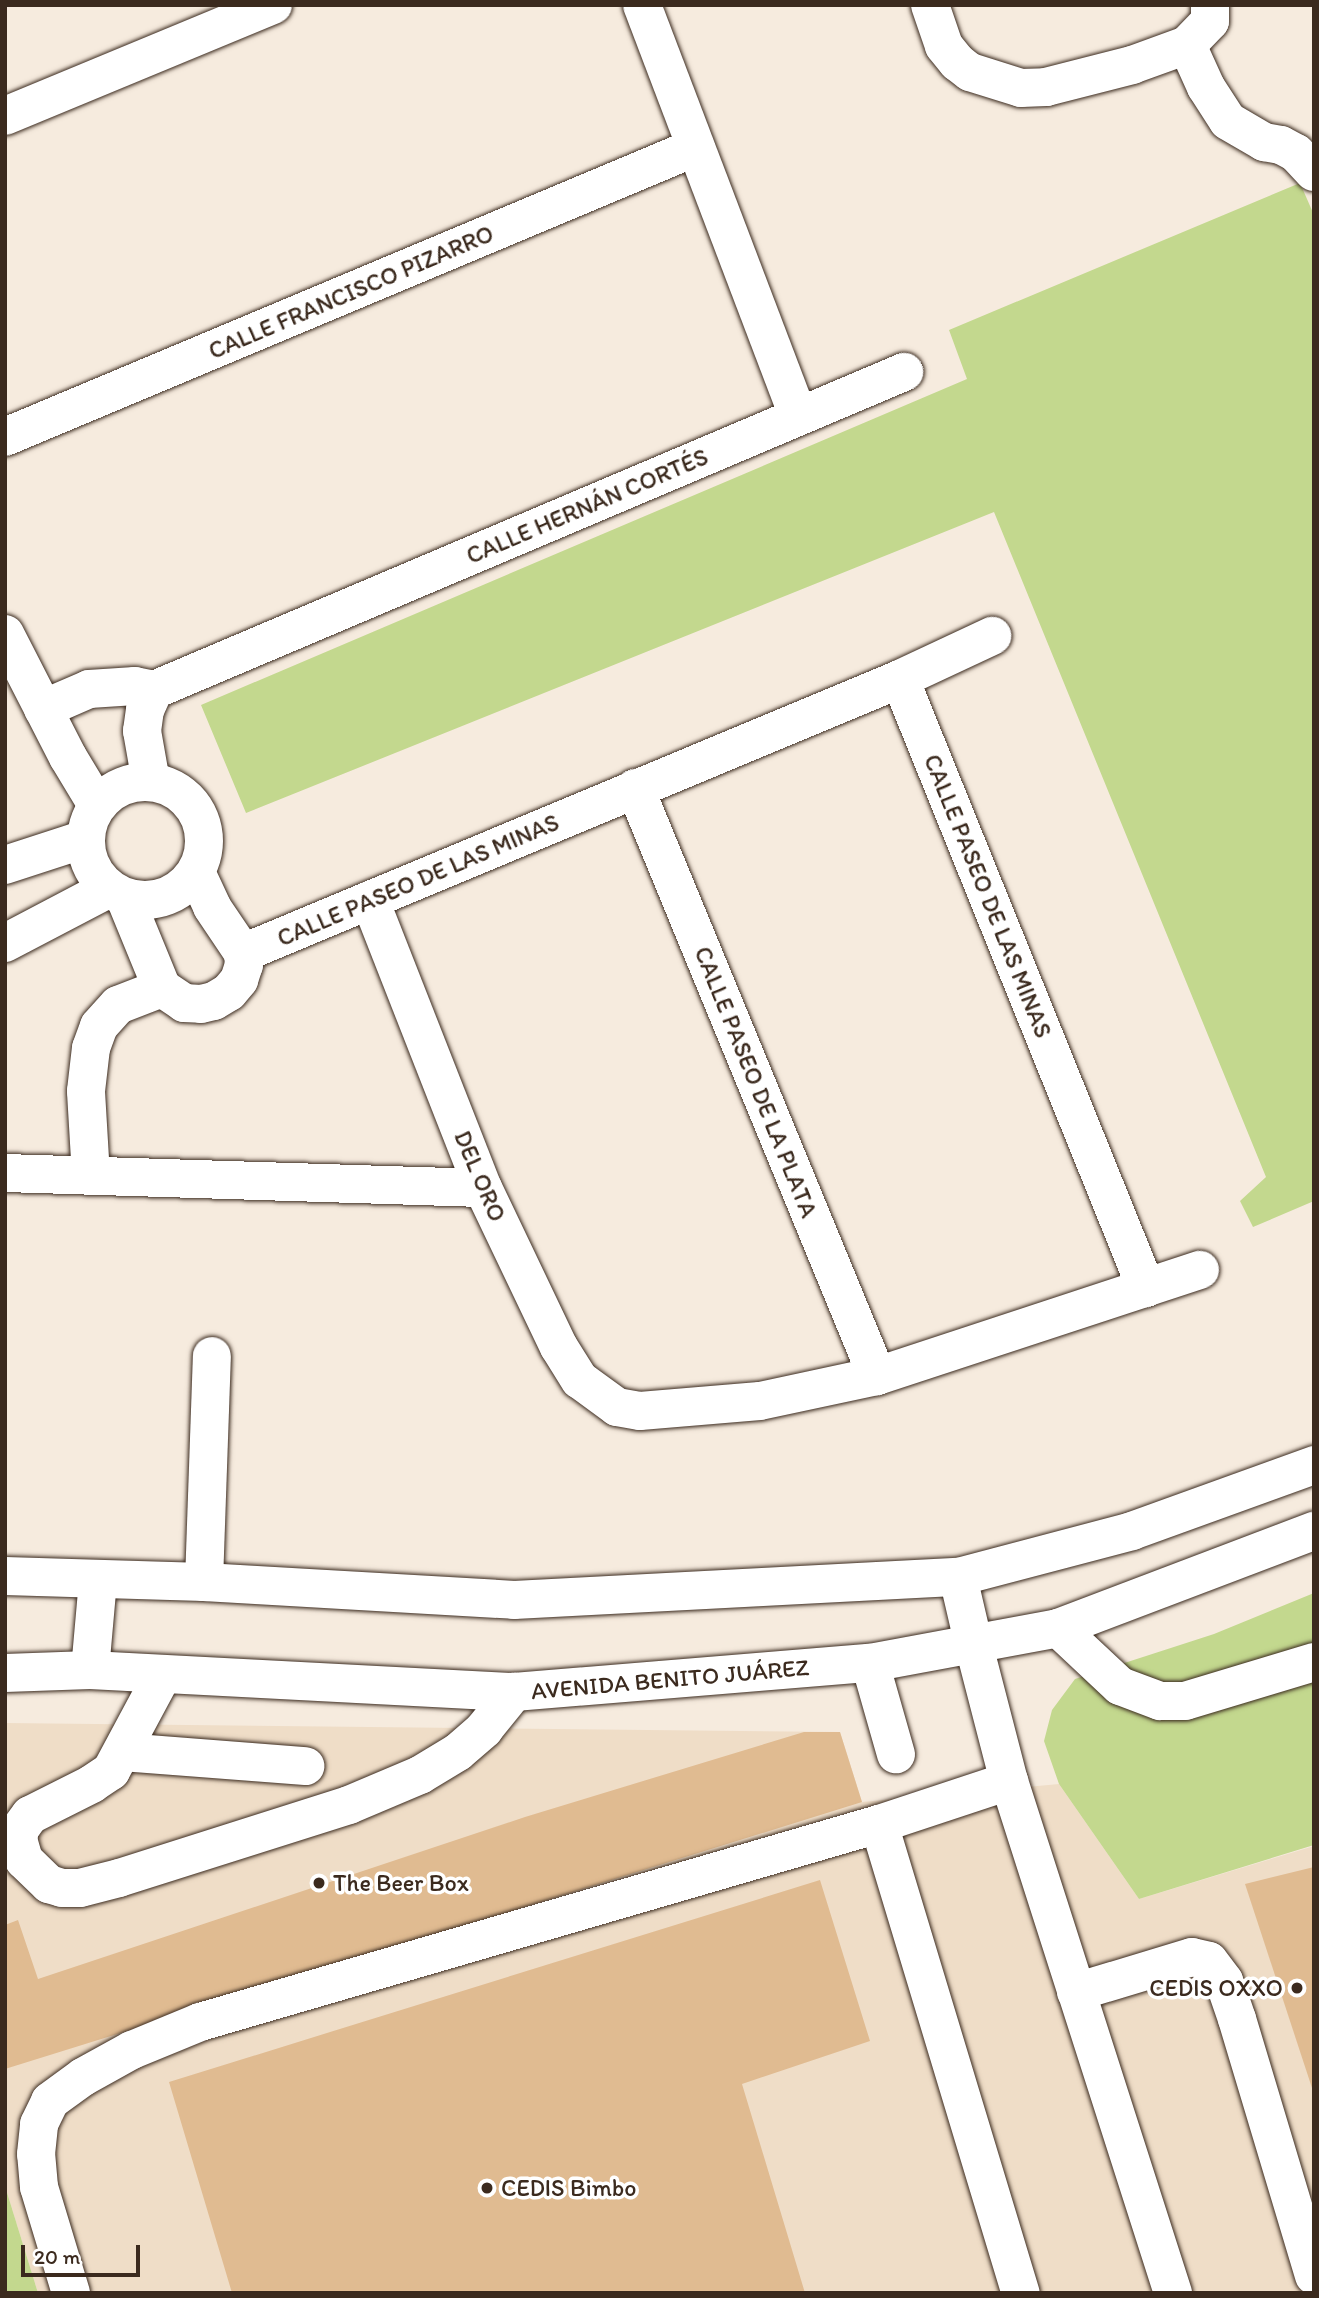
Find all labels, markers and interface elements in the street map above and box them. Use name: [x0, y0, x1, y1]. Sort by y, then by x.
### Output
street label: CALLE FRANCISCO PIZARRO: [205, 219, 497, 365]
street label: CALLE HERNÁN CORTÉS: [462, 442, 712, 570]
street label: CALLE PASEO DE LAS MINAS: [917, 749, 1059, 1043]
street label: CALLE PASEO DE LAS MINAS: [272, 807, 564, 953]
street label: CALLE PASEO DE LA PLATA: [688, 943, 824, 1221]
street label: DEL ORO: [448, 1126, 512, 1226]
street label: AVENIDA BENITO JUÁREZ: [531, 1653, 809, 1705]
place label: The Beer Box: [333, 1869, 469, 1897]
marker: The Beer Box: [311, 1875, 327, 1891]
place label: CEDIS OXXO: [1150, 1974, 1283, 2002]
marker: CEDIS OXXO: [1289, 1980, 1305, 1996]
place label: CEDIS Bimbo: [501, 2174, 637, 2202]
marker: CEDIS Bimbo: [479, 2180, 495, 2196]
scale bar: [24, 2232, 144, 2276]
text: 20 m: [34, 2244, 80, 2269]

